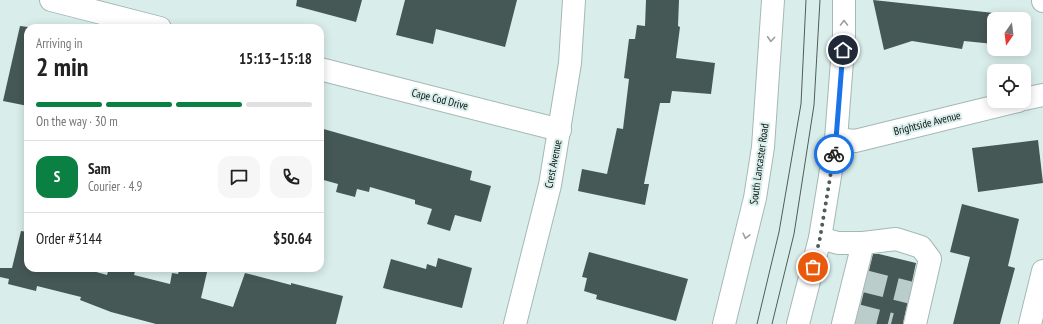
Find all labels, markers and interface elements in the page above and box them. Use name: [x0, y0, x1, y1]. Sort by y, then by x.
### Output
north arrow: [987, 12, 1031, 56]
map controls: [987, 12, 1031, 108]
one-way arrow: [840, 20, 848, 26]
pin: [826, 33, 860, 67]
text: Arriving in: [36, 35, 83, 52]
one-way arrow: [766, 36, 775, 42]
icon: home: [832, 39, 854, 61]
text: 15:13–15:18: [239, 49, 312, 68]
text: 2 min: [36, 50, 89, 83]
button: locate: [987, 64, 1031, 108]
street label: Cape Cod Drive: [410, 85, 470, 113]
street label: Brightside Avenue: [892, 108, 962, 138]
text: On the way · 30 m: [36, 113, 118, 130]
street label: South Lancaster Road: [746, 122, 772, 205]
courier: [814, 134, 854, 174]
street label: Crest Avenue: [541, 138, 565, 189]
icon: bike: [823, 143, 845, 165]
button: chat: [218, 156, 260, 198]
button: phone: [270, 156, 312, 198]
text: Sam: [88, 159, 111, 178]
text: S: [54, 167, 60, 186]
text: Courier · 4.9: [88, 178, 142, 195]
text: Order #3144: [36, 229, 102, 248]
text: $50.64: [273, 229, 312, 248]
one-way arrow: [742, 233, 750, 240]
pin: [796, 250, 830, 284]
icon: bag: [802, 256, 824, 278]

